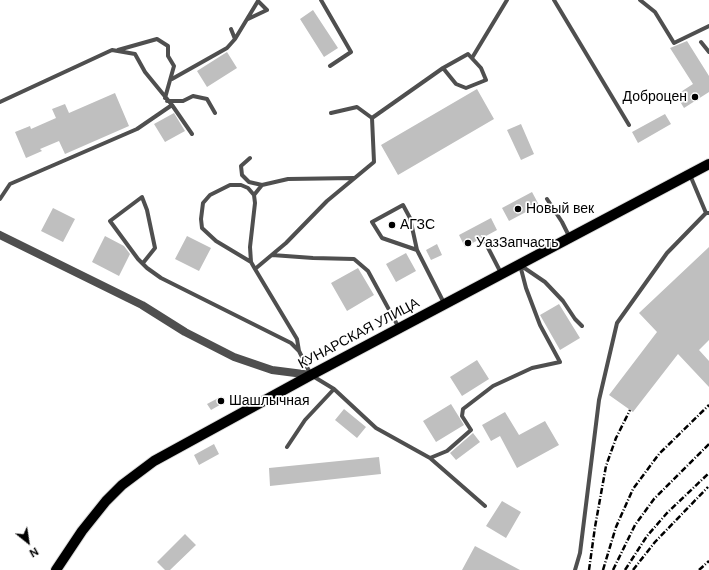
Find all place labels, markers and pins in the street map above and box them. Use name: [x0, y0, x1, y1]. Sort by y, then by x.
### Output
place label: Доброцен: [623, 89, 687, 105]
marker: Доброцен: [690, 92, 700, 102]
place label: Новый век: [526, 201, 594, 217]
marker: Новый век: [513, 204, 523, 214]
place label: АГЗС: [400, 217, 435, 233]
marker: АГЗС: [387, 220, 397, 230]
place label: УазЗапчасть: [476, 235, 559, 251]
marker: УазЗапчасть: [463, 238, 473, 248]
place label: Шашлычная: [229, 393, 309, 409]
marker: Шашлычная: [216, 396, 226, 406]

